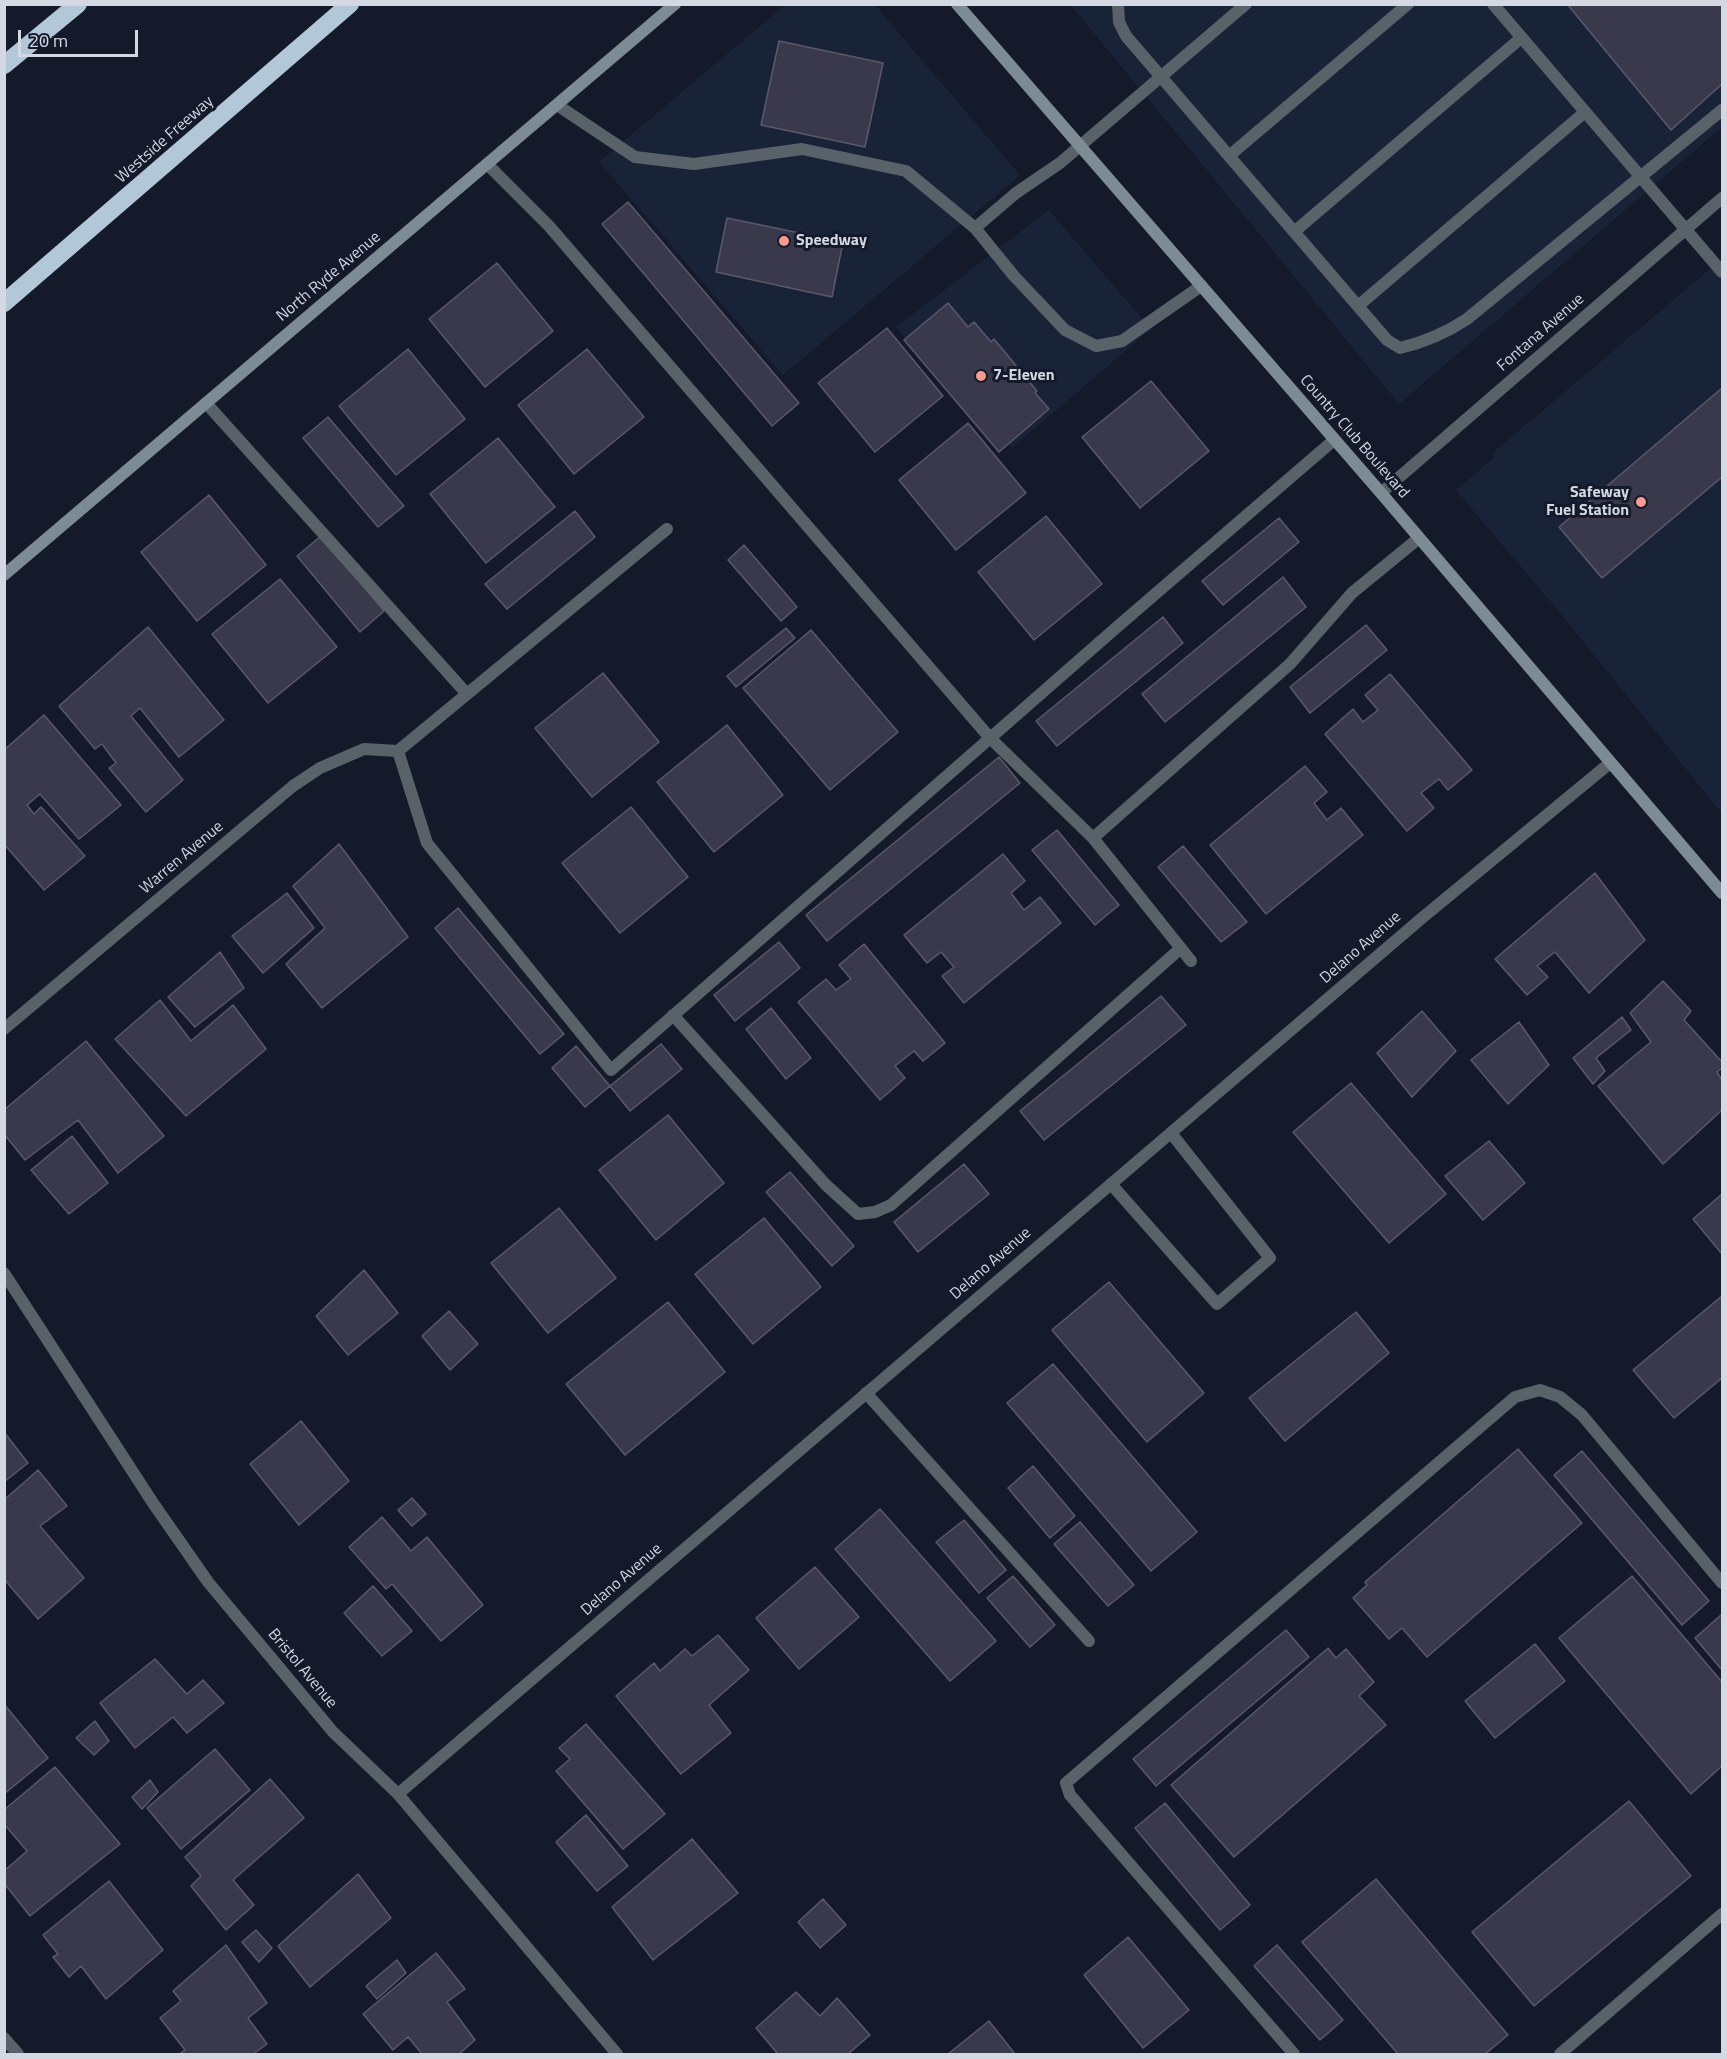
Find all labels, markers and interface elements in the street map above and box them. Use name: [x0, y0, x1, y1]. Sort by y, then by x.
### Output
scale bar: [21, 18, 141, 56]
text: 20 m: [29, 27, 68, 54]
street label: Westside Freeway: [112, 92, 218, 188]
street label: North Ryde Avenue: [273, 228, 385, 326]
place label: Speedway: [796, 231, 867, 251]
marker: Speedway: [777, 234, 791, 248]
street label: Fontana Avenue: [1494, 290, 1588, 376]
place label: 7-Eleven: [993, 366, 1055, 386]
marker: 7-Eleven: [974, 369, 988, 383]
street label: Country Club Boulevard: [1295, 371, 1413, 503]
place label: Safeway Fuel Station: [1546, 483, 1629, 521]
marker: Safeway Fuel Station: [1634, 495, 1648, 509]
street label: Warren Avenue: [136, 818, 228, 898]
street label: Delano Avenue: [1317, 908, 1405, 988]
street label: Delano Avenue: [947, 1224, 1035, 1304]
street label: Delano Avenue: [578, 1540, 666, 1620]
street label: Bristol Avenue: [263, 1625, 341, 1713]

